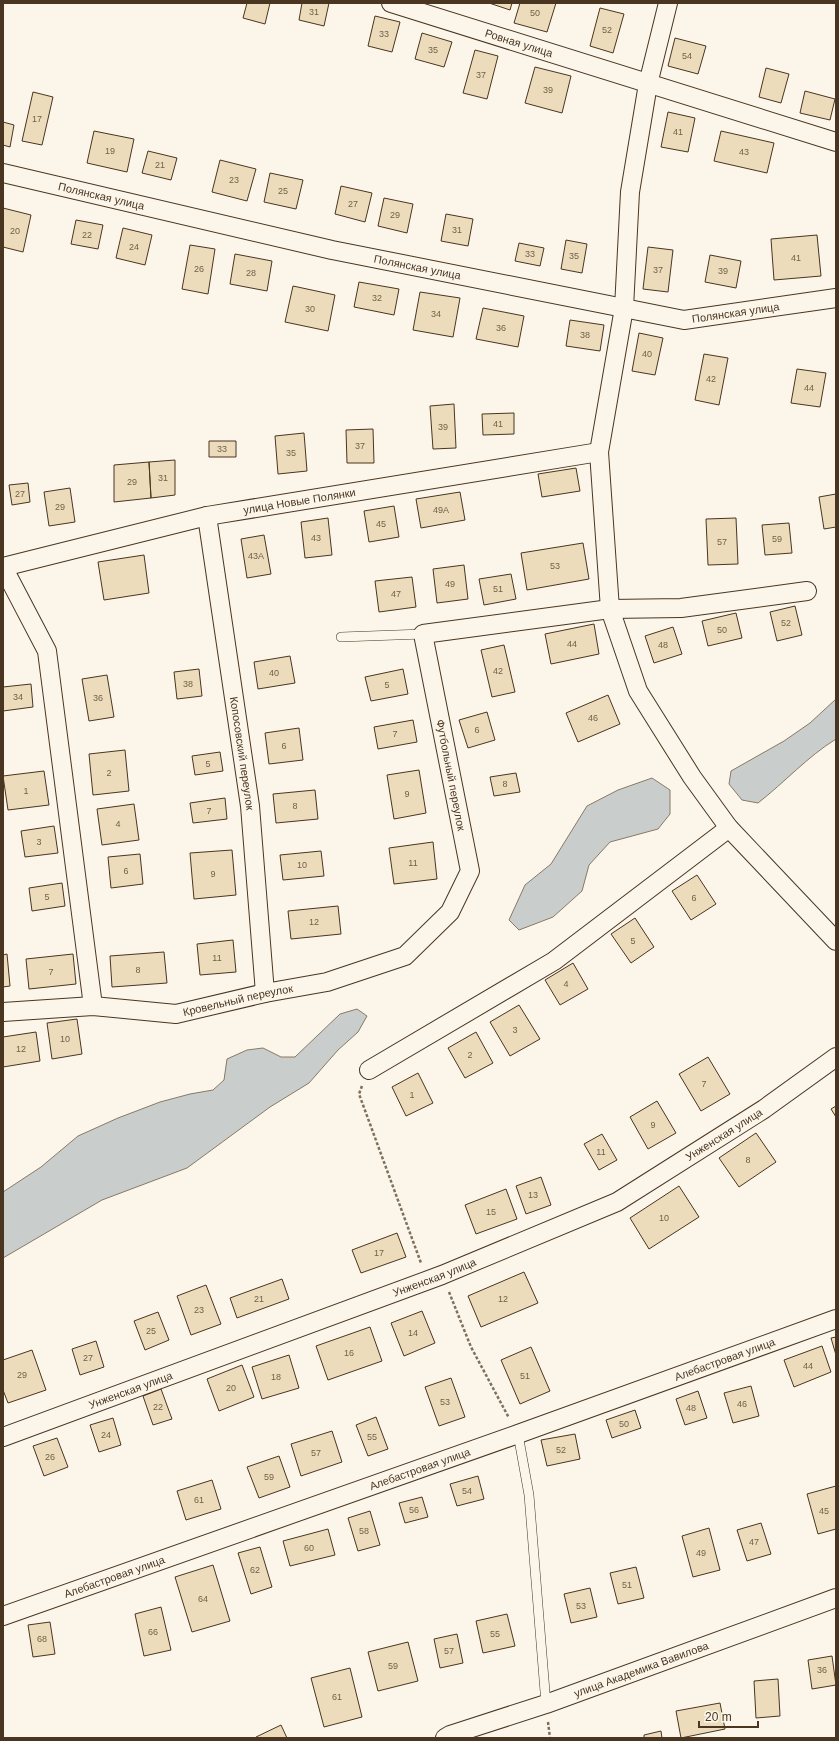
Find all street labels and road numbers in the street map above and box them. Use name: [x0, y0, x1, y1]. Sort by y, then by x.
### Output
street label: Ровная улица: [484, 27, 555, 59]
street label: Полянская улица: [57, 180, 147, 212]
street label: Полянская улица: [373, 252, 463, 282]
street label: Полянская улица: [691, 300, 781, 325]
street label: улица Новые Полянки: [242, 486, 357, 516]
street label: Копосовский переулок: [228, 696, 256, 811]
street label: Футбольный переулок: [434, 718, 468, 832]
street label: Кровельный переулок: [182, 982, 294, 1018]
street label: Унженская улица: [683, 1105, 765, 1163]
street label: Унженская улица: [391, 1255, 478, 1299]
street label: Алебастровая улица: [673, 1335, 777, 1383]
street label: Унженская улица: [87, 1369, 175, 1411]
street label: Алебастровая улица: [368, 1445, 473, 1492]
street label: Алебастровая улица: [62, 1553, 167, 1600]
street label: улица Академика Вавилова: [572, 1639, 711, 1699]

